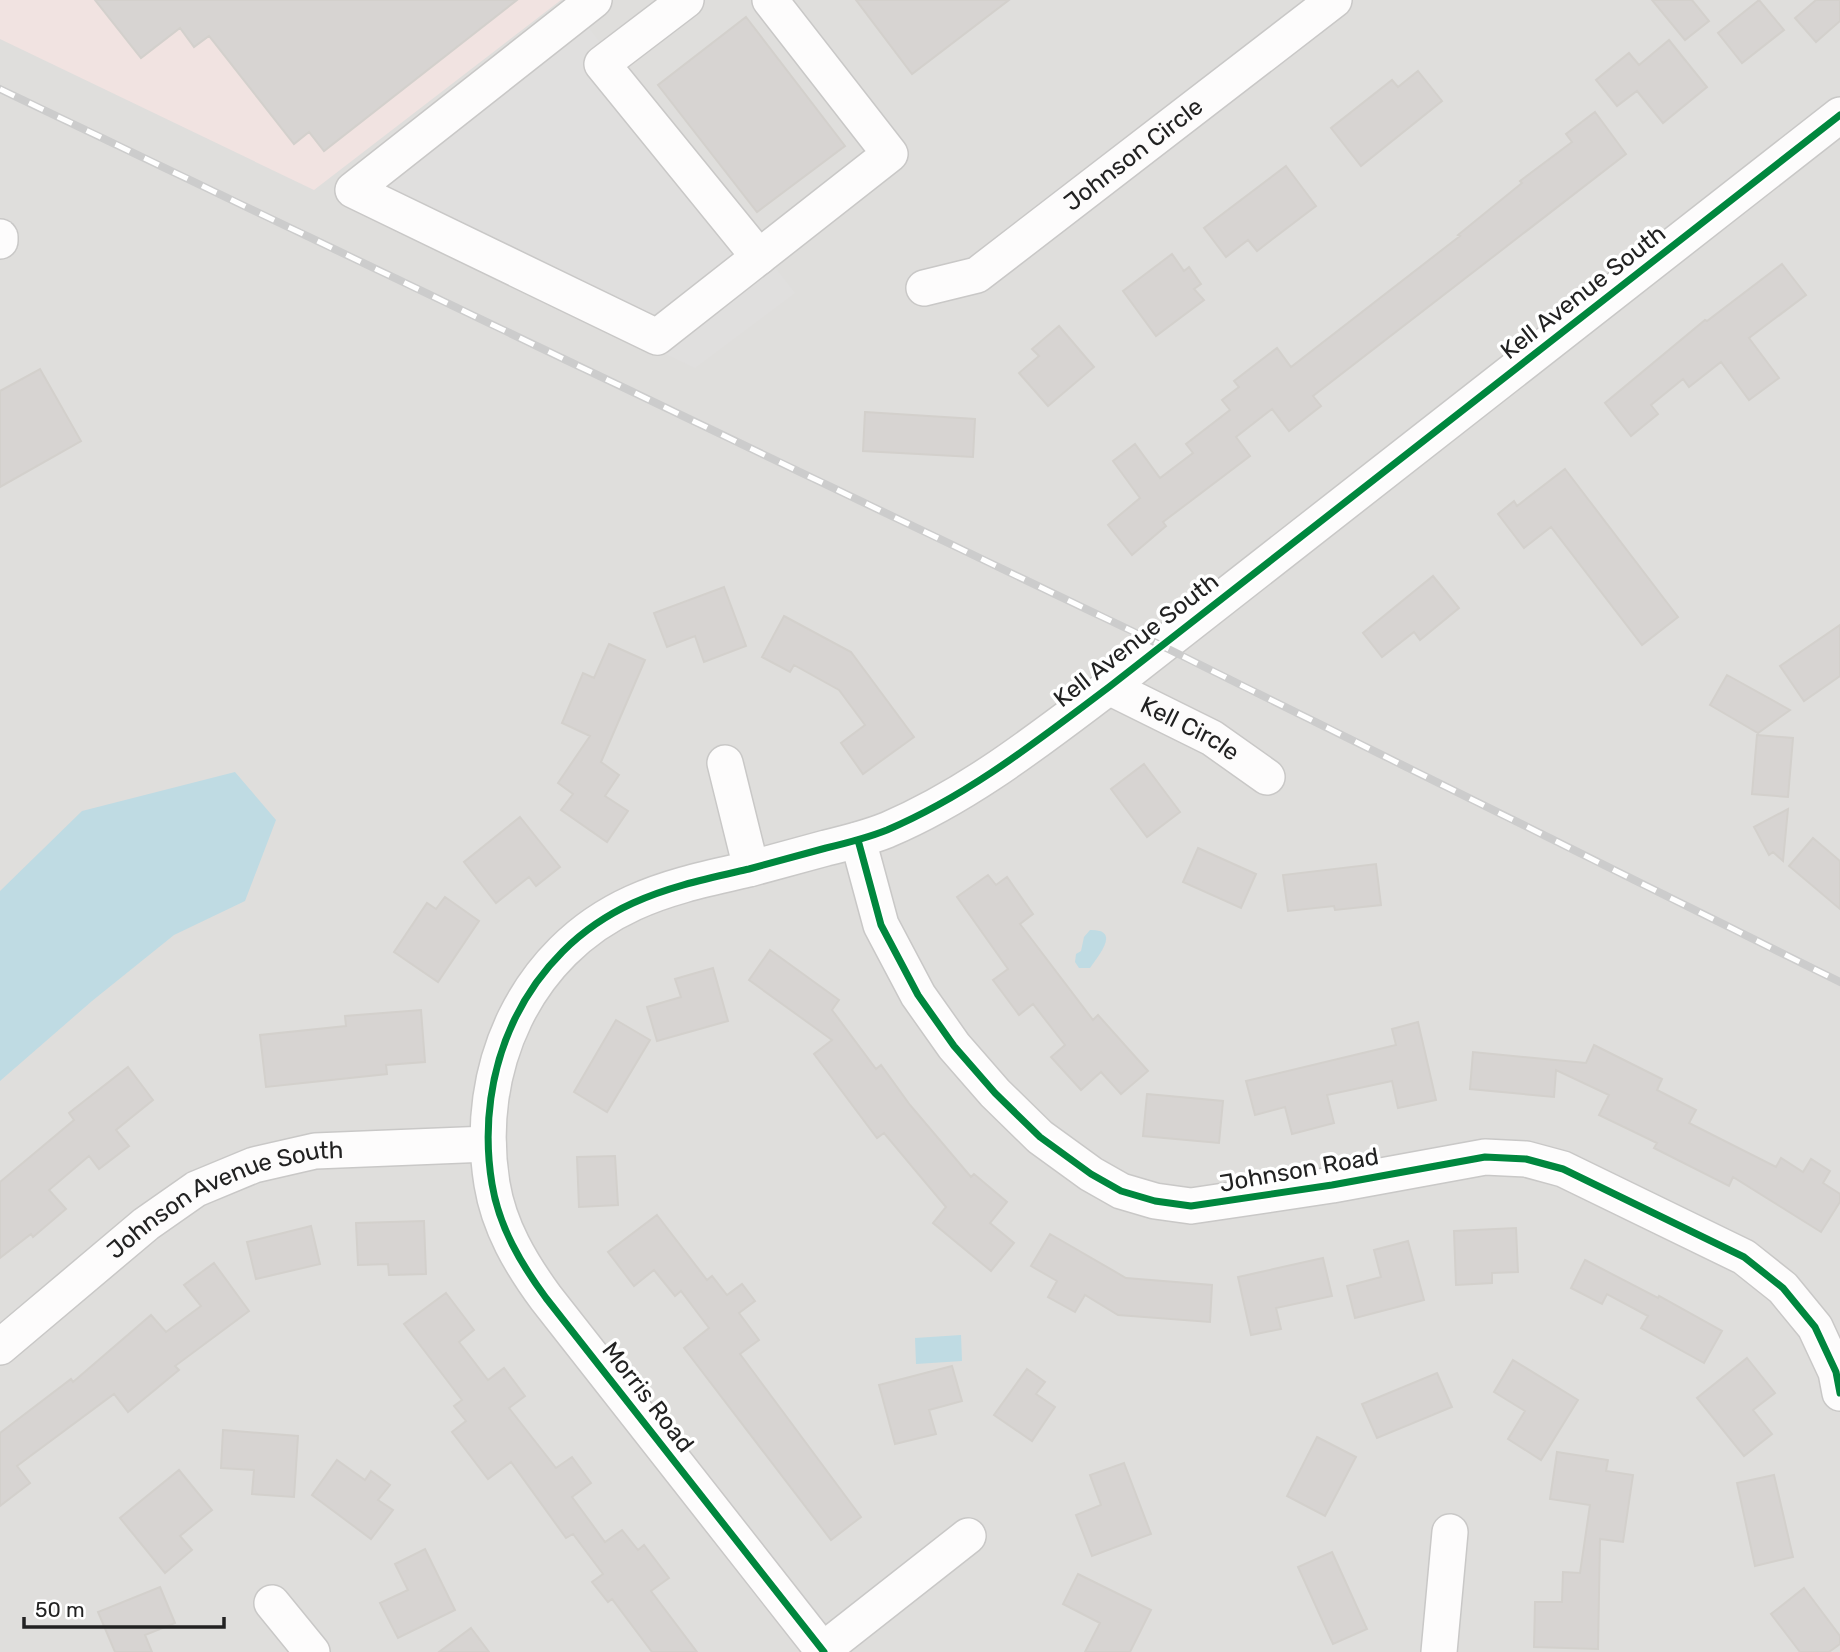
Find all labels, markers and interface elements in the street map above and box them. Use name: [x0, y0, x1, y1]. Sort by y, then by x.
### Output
street label: Johnson Circle: [1058, 92, 1208, 217]
street label: Kell Avenue South: [1495, 219, 1671, 365]
street label: Kell Avenue South: [1048, 567, 1224, 713]
street label: Kell Circle: [1136, 691, 1245, 767]
street label: Johnson Avenue South: [101, 1136, 344, 1265]
street label: Johnson Road: [1217, 1142, 1381, 1198]
street label: Morris Road: [596, 1336, 700, 1458]
scale bar: [24, 1586, 224, 1630]
text: 50 m: [35, 1597, 85, 1622]

